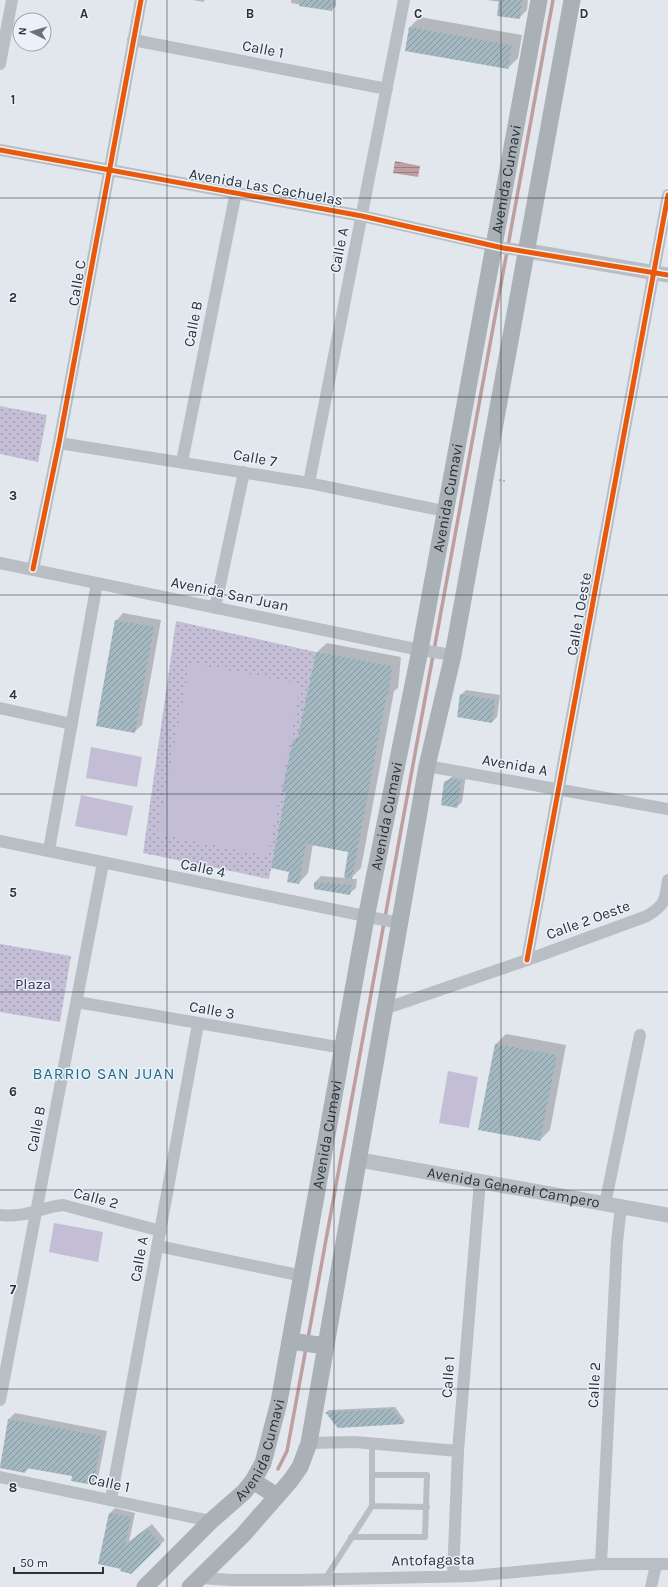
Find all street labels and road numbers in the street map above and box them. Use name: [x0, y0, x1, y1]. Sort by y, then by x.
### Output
street label: Calle 1: [241, 36, 285, 62]
street label: Avenida Cumavi: [487, 123, 525, 235]
street label: Avenida Las Cachuelas: [188, 165, 344, 209]
street label: Calle A: [326, 225, 352, 274]
street label: Calle C: [64, 259, 90, 307]
street label: Calle B: [180, 299, 206, 349]
street label: Avenida Cumavi: [429, 442, 467, 554]
street label: Calle 7: [232, 445, 278, 471]
street label: Calle 1 Oeste: [563, 571, 595, 657]
street label: Avenida San Juan: [169, 573, 291, 615]
street label: Avenida A: [481, 750, 550, 780]
street label: Avenida Cumavi: [367, 760, 406, 872]
street label: Calle 4: [179, 854, 228, 882]
street label: Calle 2 Oeste: [544, 896, 632, 944]
street label: Calle 3: [188, 997, 236, 1023]
street label: Avenida Cumavi: [308, 1078, 346, 1190]
street label: Calle B: [23, 1104, 49, 1154]
street label: Avenida General Campero: [426, 1163, 601, 1212]
street label: Calle 2: [72, 1183, 120, 1213]
street label: Calle A: [126, 1235, 152, 1283]
street label: Calle 1: [438, 1355, 458, 1399]
street label: Calle 2: [584, 1362, 604, 1408]
street label: Avenida Cumavi: [231, 1397, 288, 1505]
street label: Calle 1: [87, 1470, 131, 1496]
street label: Antofagasta: [391, 1550, 475, 1570]

